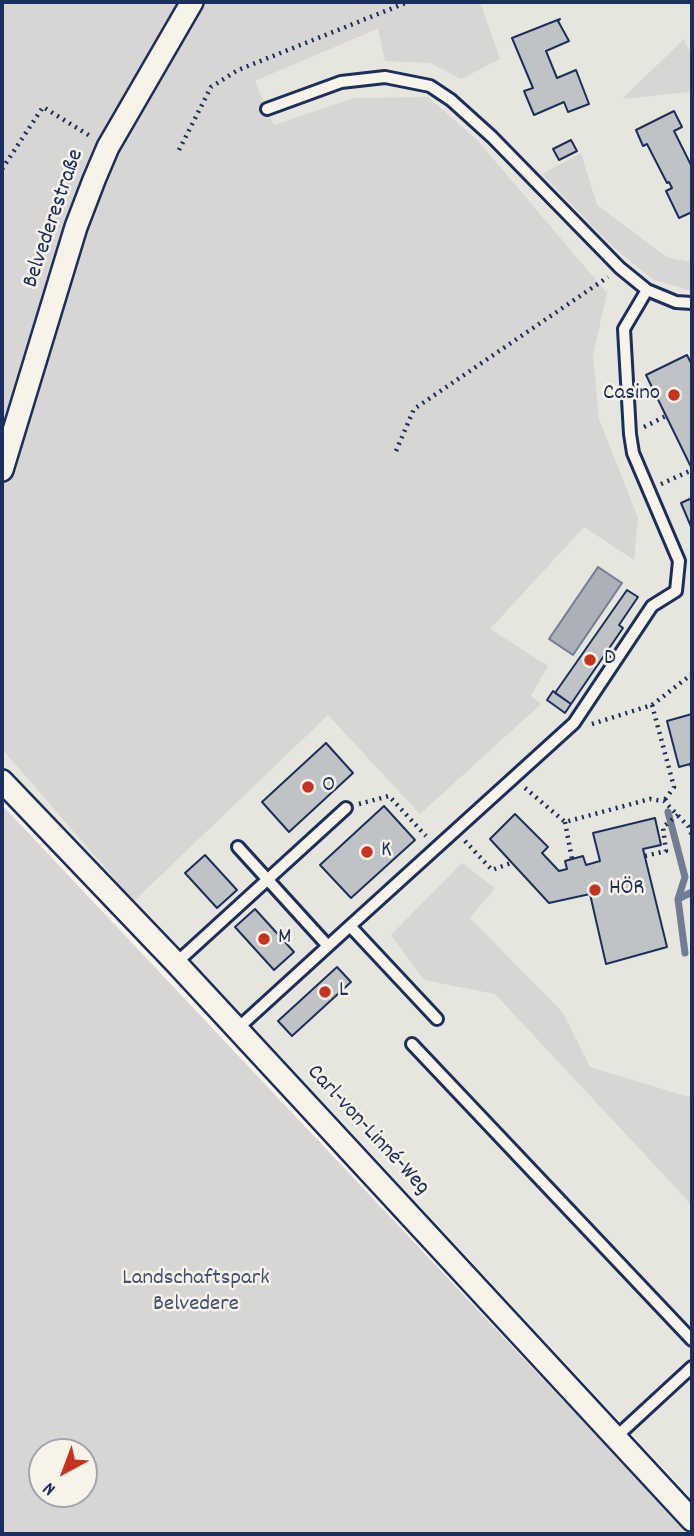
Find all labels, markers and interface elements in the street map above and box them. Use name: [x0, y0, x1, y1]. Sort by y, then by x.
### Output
street label: Belvederestraße: [18, 146, 92, 292]
place label: Casino: [603, 381, 660, 409]
marker: Casino: [666, 387, 682, 403]
place label: D: [604, 646, 616, 674]
marker: D: [582, 652, 598, 668]
place label: O: [322, 773, 335, 801]
marker: O: [300, 779, 316, 795]
place label: K: [381, 838, 392, 866]
marker: K: [359, 844, 375, 860]
place label: HÖR: [609, 876, 644, 904]
marker: HÖR: [587, 882, 603, 898]
place label: M: [278, 925, 291, 953]
marker: M: [256, 931, 272, 947]
place label: L: [339, 978, 348, 1006]
marker: L: [317, 984, 333, 1000]
street label: Carl-von-Linné-Weg: [299, 1060, 435, 1202]
park label: Landschaftspark Belvedere: [122, 1266, 270, 1320]
north arrow: [28, 1438, 98, 1508]
text: N: [38, 1474, 63, 1501]

